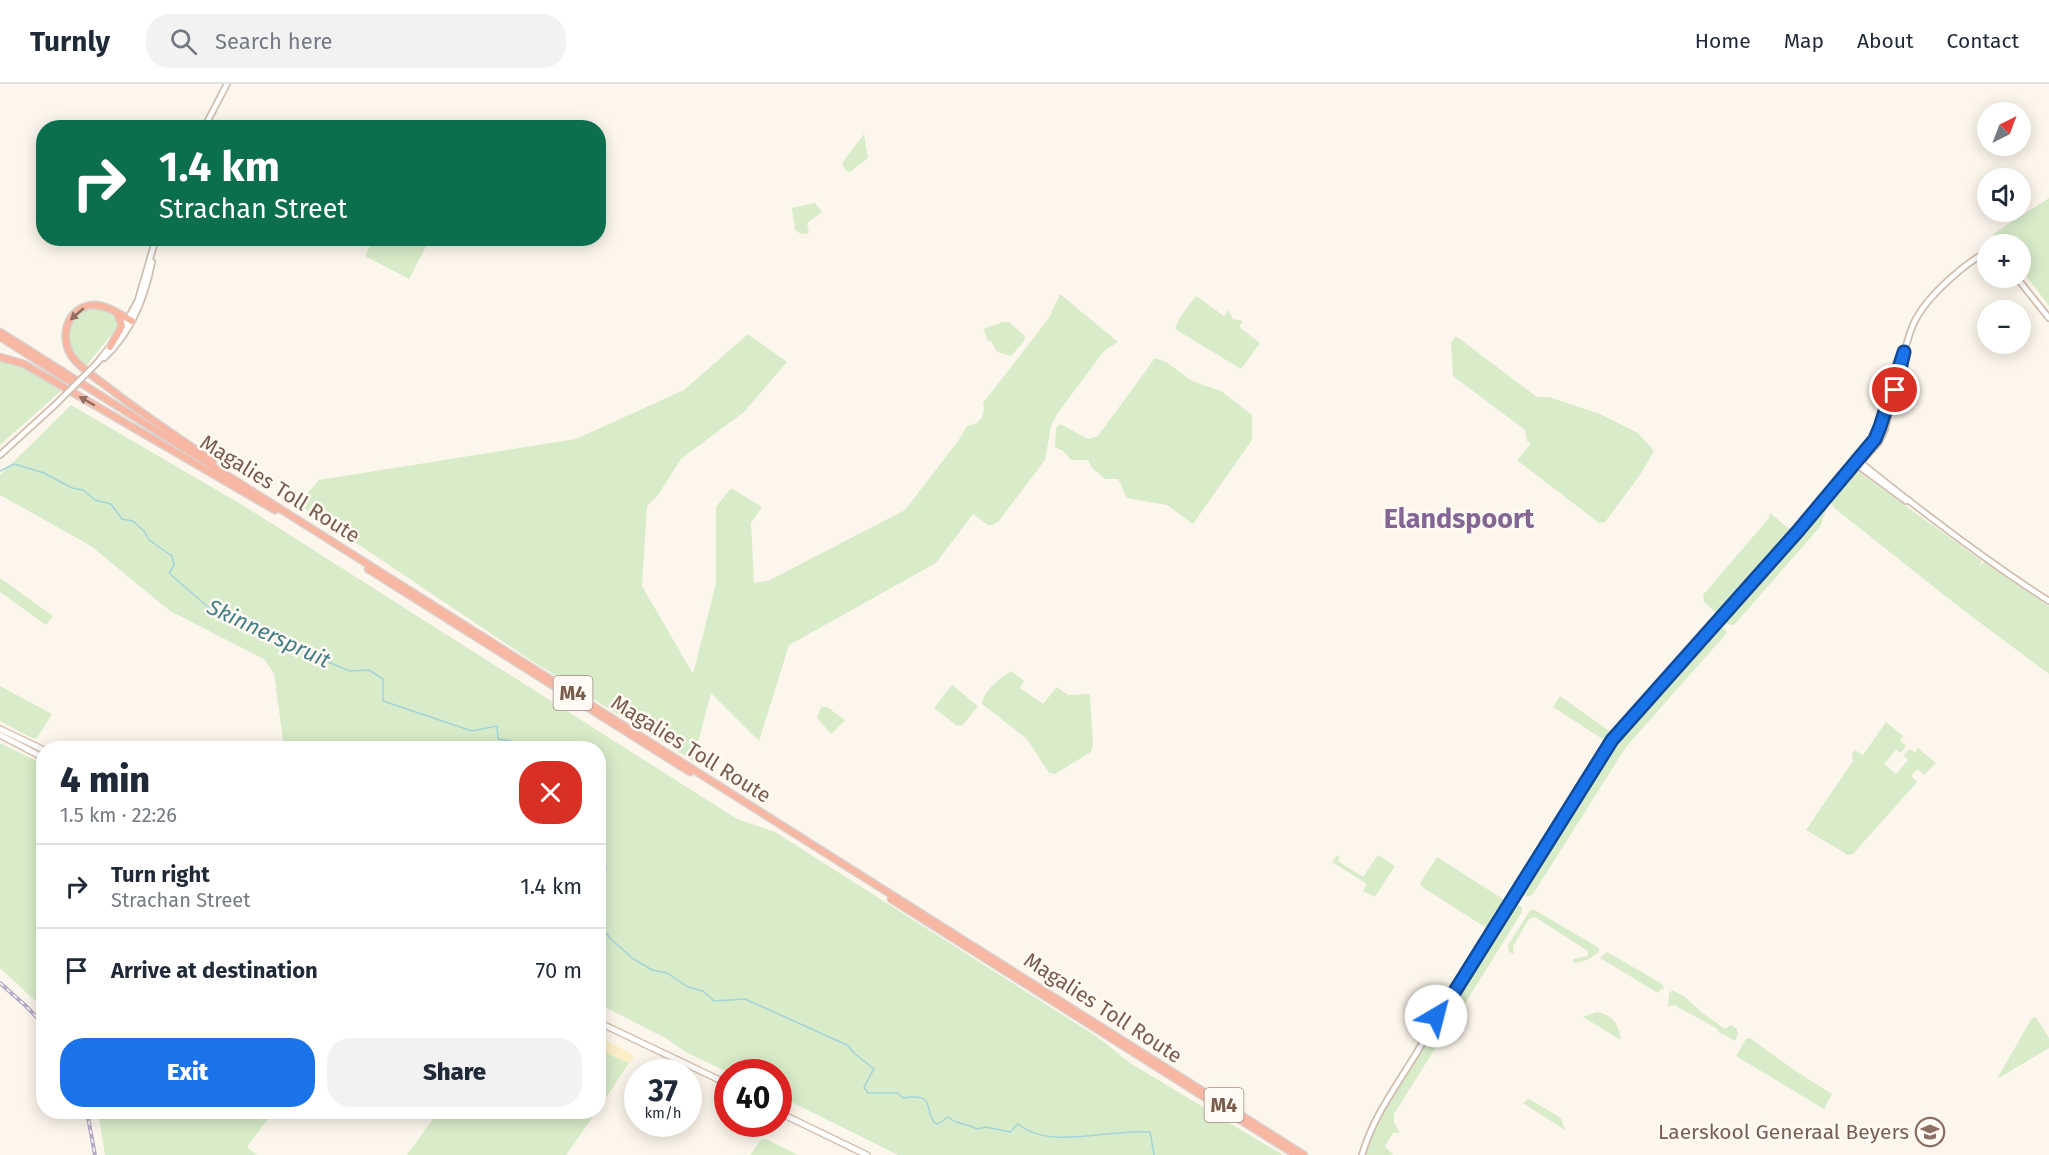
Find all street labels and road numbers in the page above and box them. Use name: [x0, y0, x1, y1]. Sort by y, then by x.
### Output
street label: Magalies Toll Route: [195, 429, 365, 549]
road number: M4: [554, 676, 592, 710]
street label: Magalies Toll Route: [606, 689, 776, 809]
street label: Magalies Toll Route: [1019, 947, 1187, 1069]
road number: M4: [1204, 1088, 1244, 1122]

